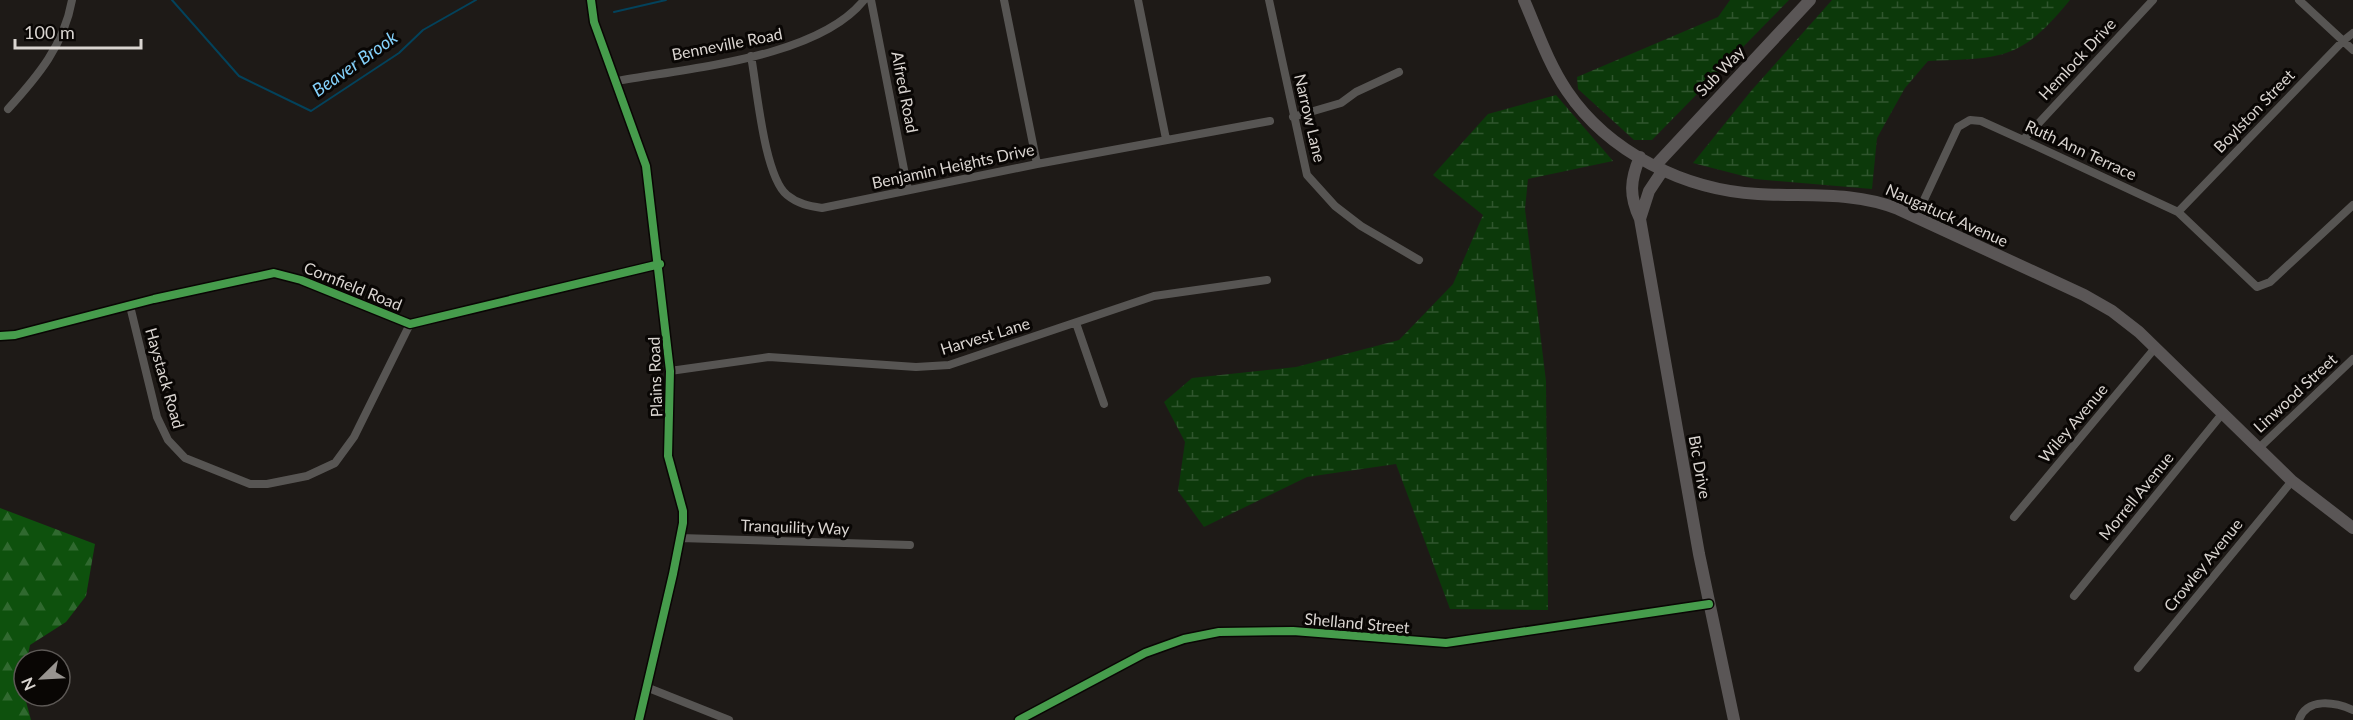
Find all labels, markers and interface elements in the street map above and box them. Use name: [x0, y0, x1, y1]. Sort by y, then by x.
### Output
scale bar: [15, 12, 141, 50]
street label: Hemlock Drive: [2034, 14, 2119, 103]
text: 100 m: [24, 21, 75, 43]
street label: Benneville Road: [670, 23, 784, 64]
water label: Beaver Brook: [307, 25, 402, 101]
street label: Sub Way: [1691, 41, 1749, 100]
street label: Alfred Road: [888, 50, 923, 134]
street label: Boylston Street: [2209, 65, 2298, 156]
street label: Narrow Lane: [1291, 72, 1330, 164]
street label: Ruth Ann Terrace: [2023, 115, 2140, 184]
street label: Benjamin Heights Drive: [870, 139, 1036, 192]
street label: Naugatuck Avenue: [1883, 179, 2011, 250]
street label: Cornfield Road: [301, 257, 405, 314]
street label: Harvest Lane: [938, 313, 1032, 358]
street label: Haystack Road: [142, 325, 189, 430]
street label: Plains Road: [644, 336, 665, 418]
street label: Linwood Street: [2249, 349, 2340, 436]
street label: Wiley Avenue: [2034, 380, 2111, 466]
street label: Bic Drive: [1686, 434, 1715, 500]
street label: Morrell Avenue: [2094, 448, 2177, 543]
street label: Crowley Avenue: [2159, 514, 2246, 615]
street label: Tranquility Way: [740, 515, 850, 538]
street label: Shelland Street: [1304, 608, 1411, 637]
north arrow: [12, 648, 72, 708]
text: N: [17, 675, 39, 694]

